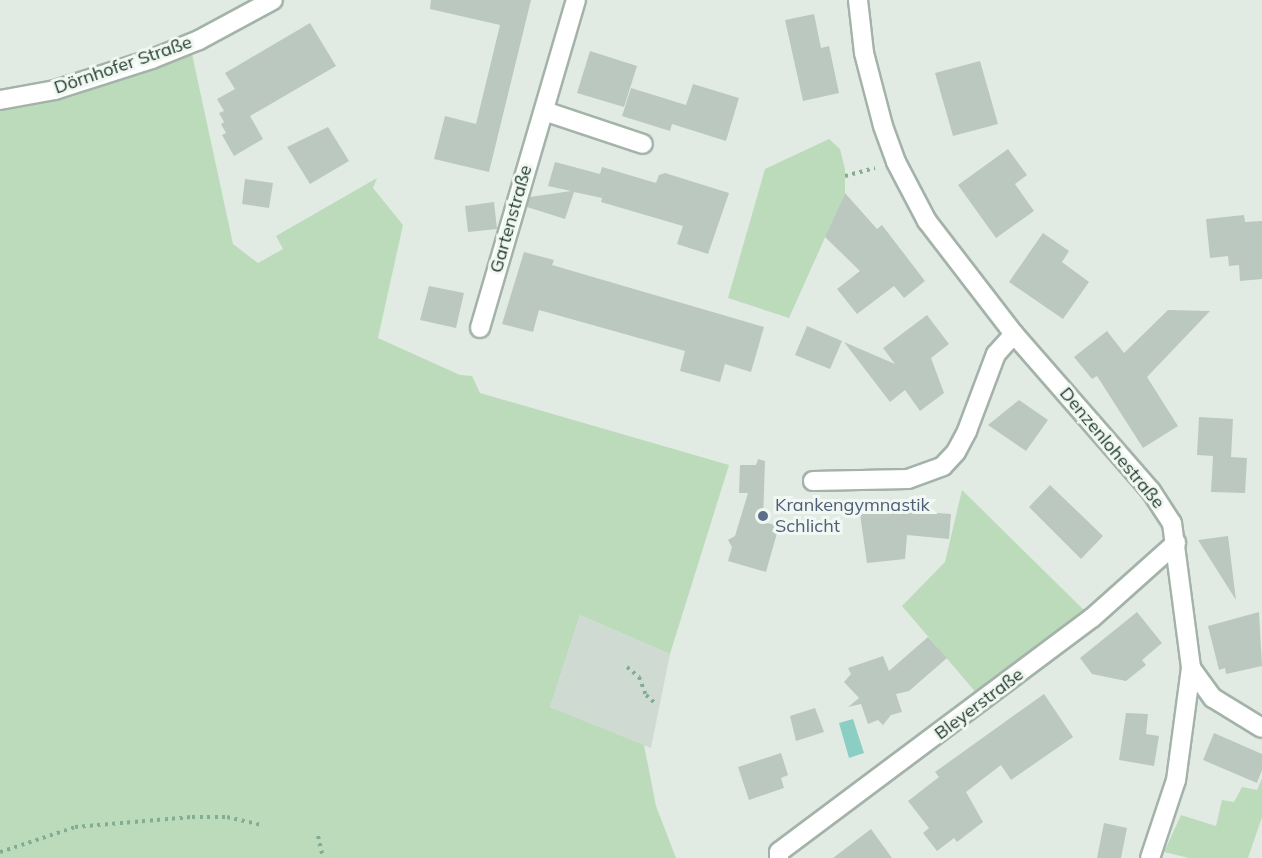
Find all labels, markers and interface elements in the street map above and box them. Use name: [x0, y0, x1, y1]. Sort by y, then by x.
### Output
street label: Dörnhofer Straße: [51, 31, 195, 99]
street label: Gartenstraße: [485, 163, 537, 275]
street label: Denzenlohestraße: [1055, 383, 1169, 513]
place label: Krankengymnastik Schlicht: [775, 495, 930, 538]
marker: Krankengymnastik Schlicht: [756, 509, 770, 523]
street label: Bleyerstraße: [930, 664, 1028, 744]

